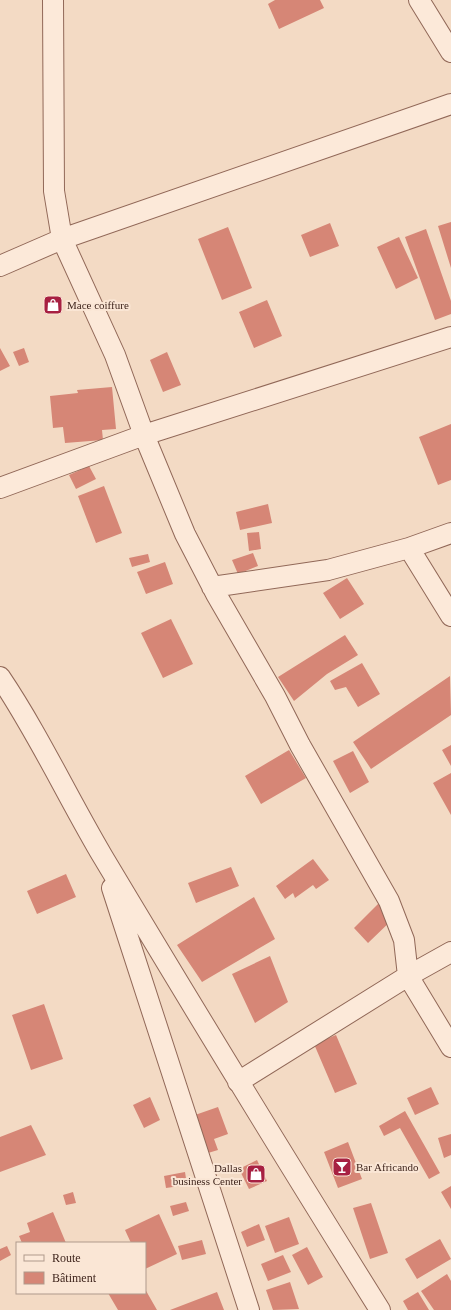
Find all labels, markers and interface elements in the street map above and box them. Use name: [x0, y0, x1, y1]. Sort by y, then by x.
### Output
shop icon: Mace coiffure: [42, 294, 64, 316]
place label: Mace coiffure: [67, 299, 129, 311]
bar icon: Bar Africando: [331, 1156, 353, 1178]
place label: Bar Africando: [356, 1161, 419, 1173]
place label: Dallas business Center: [173, 1162, 242, 1187]
shop icon: Dallas business Center: [245, 1163, 267, 1185]
legend: [16, 1242, 146, 1294]
text: Route: [52, 1251, 81, 1265]
text: Bâtiment: [52, 1271, 97, 1285]

